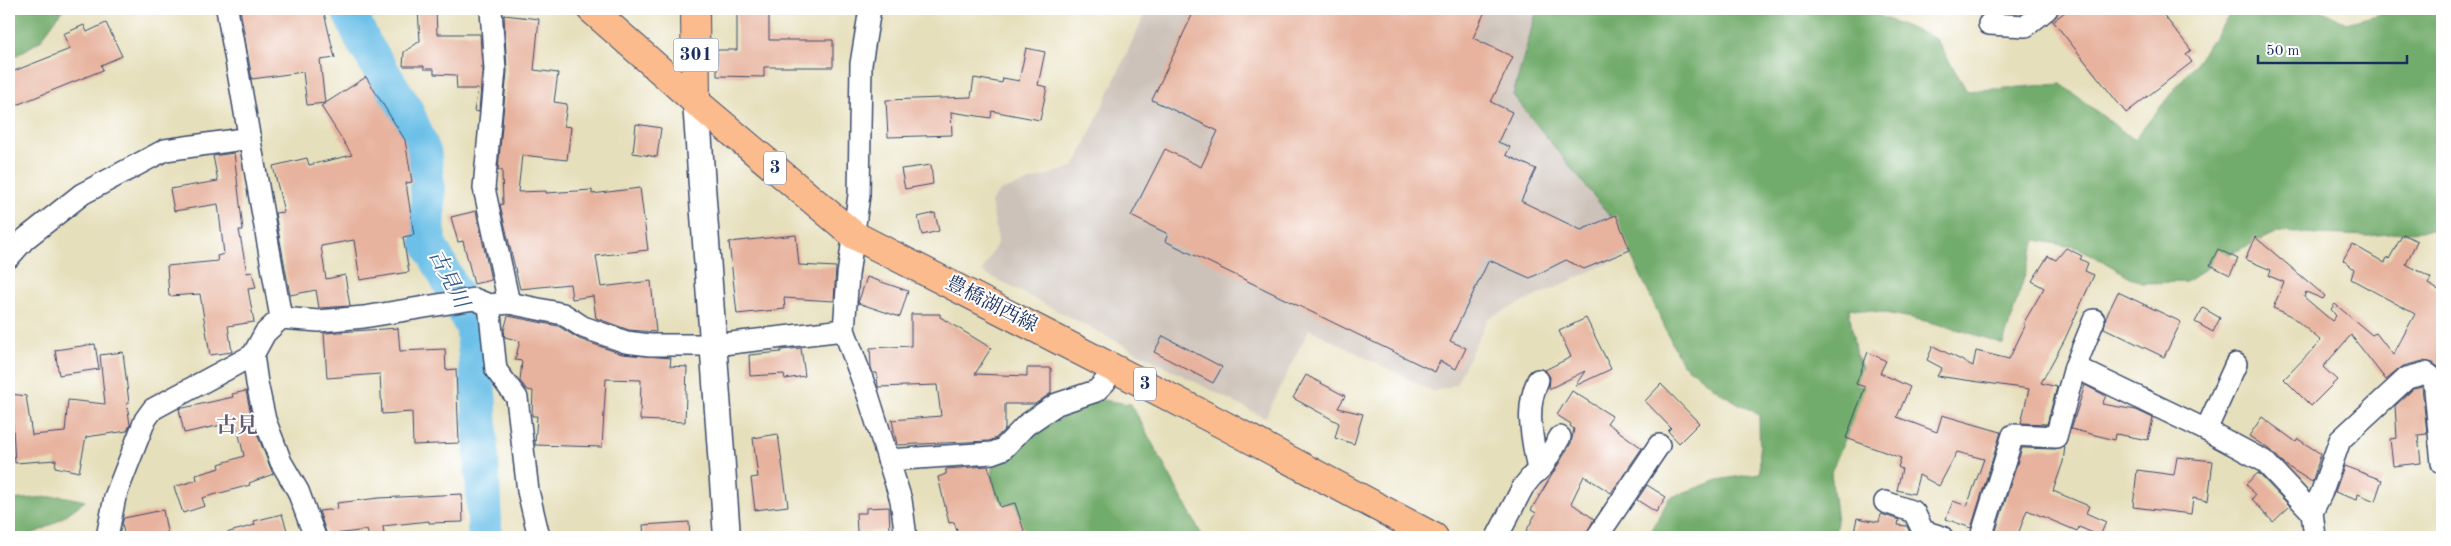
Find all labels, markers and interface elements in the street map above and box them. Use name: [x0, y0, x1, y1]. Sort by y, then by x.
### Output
scale bar: [2258, 32, 2407, 64]
road number: 301: [674, 38, 718, 72]
text: 50 m: [2266, 44, 2300, 59]
road number: 3: [764, 152, 786, 184]
water label: 古見川: [424, 245, 474, 314]
street label: 豊橋湖西線: [942, 272, 1041, 337]
road number: 3: [1134, 368, 1156, 400]
district label: 古見: [216, 414, 258, 437]

